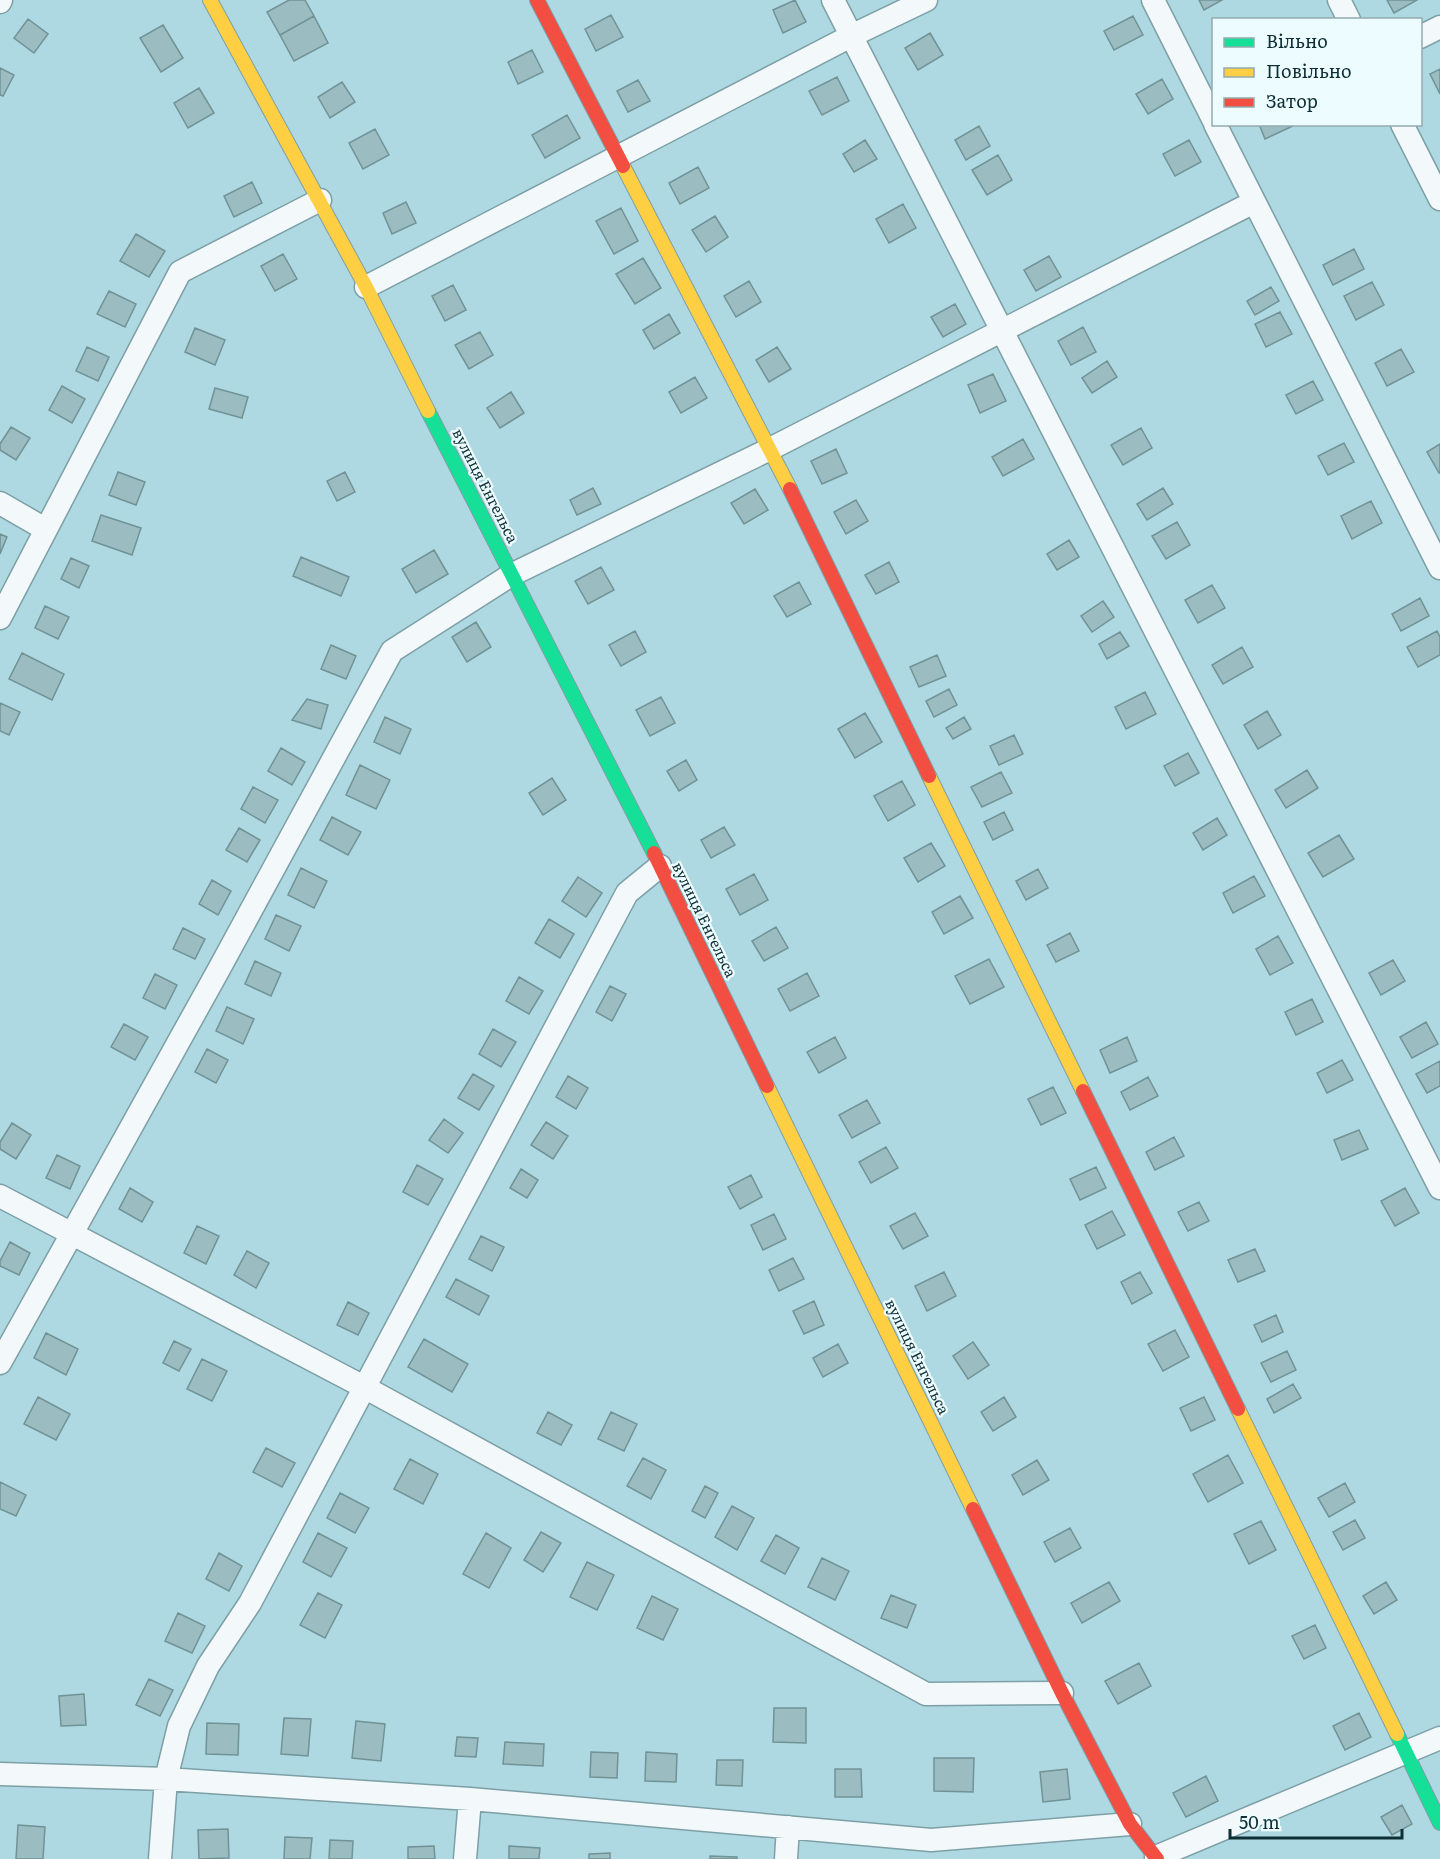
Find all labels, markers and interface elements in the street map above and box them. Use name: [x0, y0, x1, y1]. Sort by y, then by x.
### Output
legend: [1212, 18, 1422, 126]
text: Вільно: [1266, 27, 1328, 54]
text: Повільно: [1266, 57, 1352, 84]
text: Затор: [1266, 87, 1318, 114]
street label: вулиця Енгельса: [447, 424, 526, 548]
street label: вулиця Енгельса: [667, 858, 744, 982]
street label: вулиця Енгельса: [880, 1295, 957, 1419]
scale bar: [1230, 1802, 1402, 1840]
text: 50 m: [1239, 1808, 1280, 1835]

